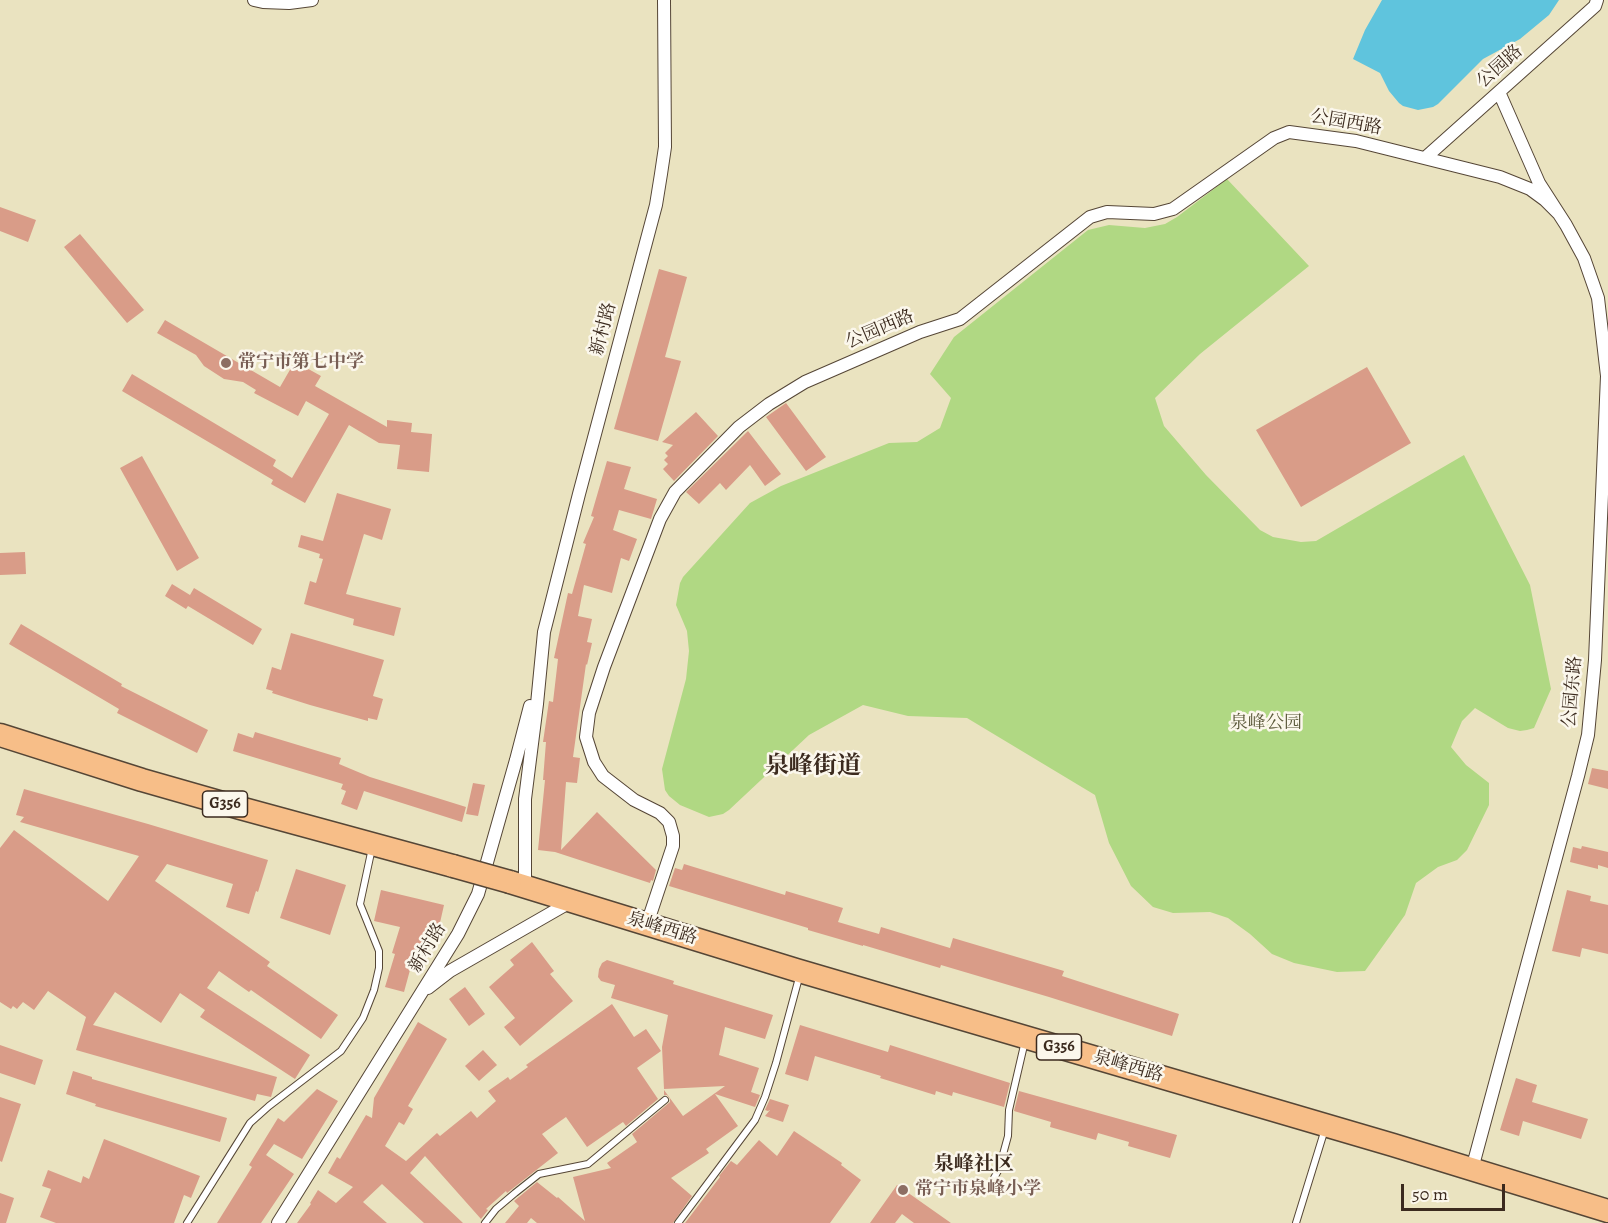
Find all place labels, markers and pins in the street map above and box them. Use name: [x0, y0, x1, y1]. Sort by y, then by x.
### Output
place label: 常宁市第七中学: [238, 352, 364, 374]
marker: 常宁市第七中学: [219, 356, 233, 370]
place label: 常宁市泉峰小学: [915, 1179, 1041, 1201]
marker: 常宁市泉峰小学: [896, 1183, 910, 1197]

